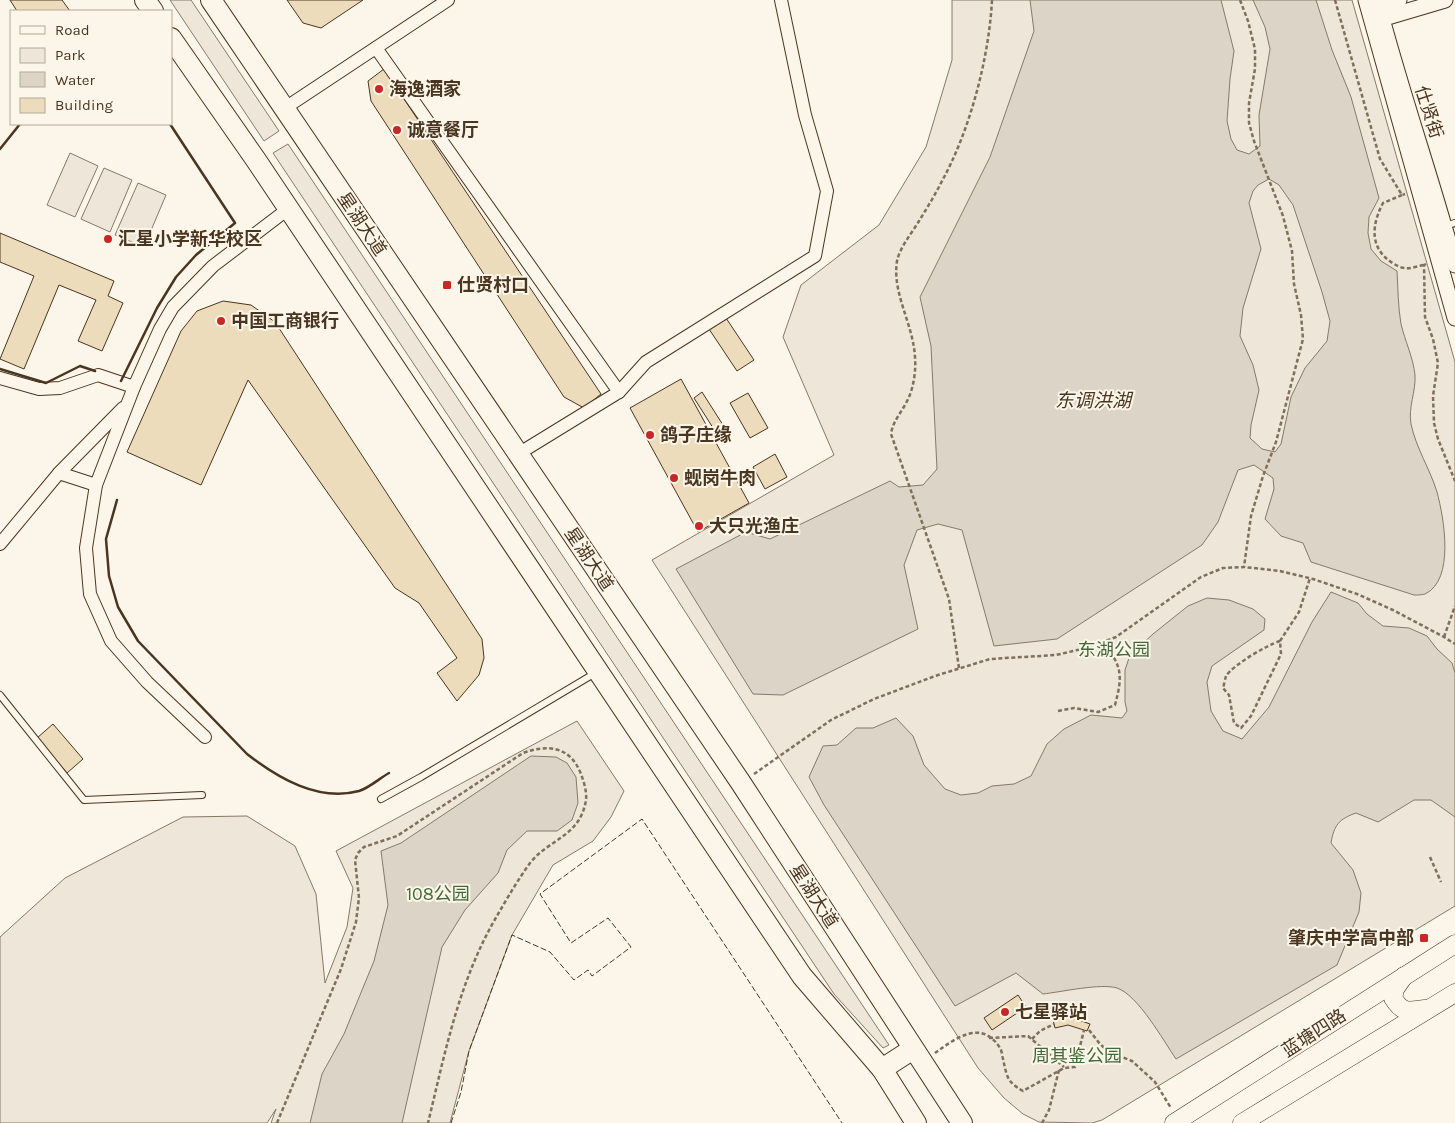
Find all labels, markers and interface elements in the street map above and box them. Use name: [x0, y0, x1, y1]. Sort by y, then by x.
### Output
legend: [10, 10, 172, 125]
text: Road: [55, 21, 90, 39]
text: Park: [55, 46, 85, 64]
text: Water: [55, 71, 96, 89]
place label: 海逸酒家: [389, 78, 461, 100]
marker: 海逸酒家: [373, 83, 385, 95]
street label: 仕贤街: [1410, 83, 1448, 141]
text: Building: [55, 96, 113, 114]
place label: 诚意餐厅: [407, 119, 479, 141]
marker: 诚意餐厅: [391, 124, 403, 136]
street label: 星湖大道: [333, 188, 391, 260]
place label: 汇星小学新华校区: [118, 228, 262, 250]
marker: 汇星小学新华校区: [102, 233, 114, 245]
place label: 仕贤村口: [457, 274, 529, 296]
marker: 仕贤村口: [441, 279, 453, 291]
place label: 中国工商银行: [231, 310, 339, 332]
marker: 中国工商银行: [215, 315, 227, 327]
water label: 东调洪湖: [1055, 390, 1134, 412]
place label: 鸽子庄缘: [660, 424, 732, 446]
marker: 鸽子庄缘: [644, 429, 656, 441]
place label: 蚬岗牛肉: [684, 467, 756, 489]
marker: 蚬岗牛肉: [668, 472, 680, 484]
place label: 大只光渔庄: [709, 515, 799, 537]
marker: 大只光渔庄: [693, 520, 705, 532]
street label: 星湖大道: [560, 523, 618, 595]
park label: 东湖公园: [1078, 639, 1150, 661]
street label: 星湖大道: [785, 860, 843, 932]
park label: 108公园: [406, 883, 470, 905]
place label: 肇庆中学高中部: [1288, 927, 1414, 949]
marker: 肇庆中学高中部: [1418, 932, 1430, 944]
place label: 七星驿站: [1015, 1001, 1087, 1023]
street label: 蓝塘四路: [1278, 1004, 1350, 1062]
marker: 七星驿站: [999, 1006, 1011, 1018]
park label: 周其鉴公园: [1032, 1045, 1122, 1067]

